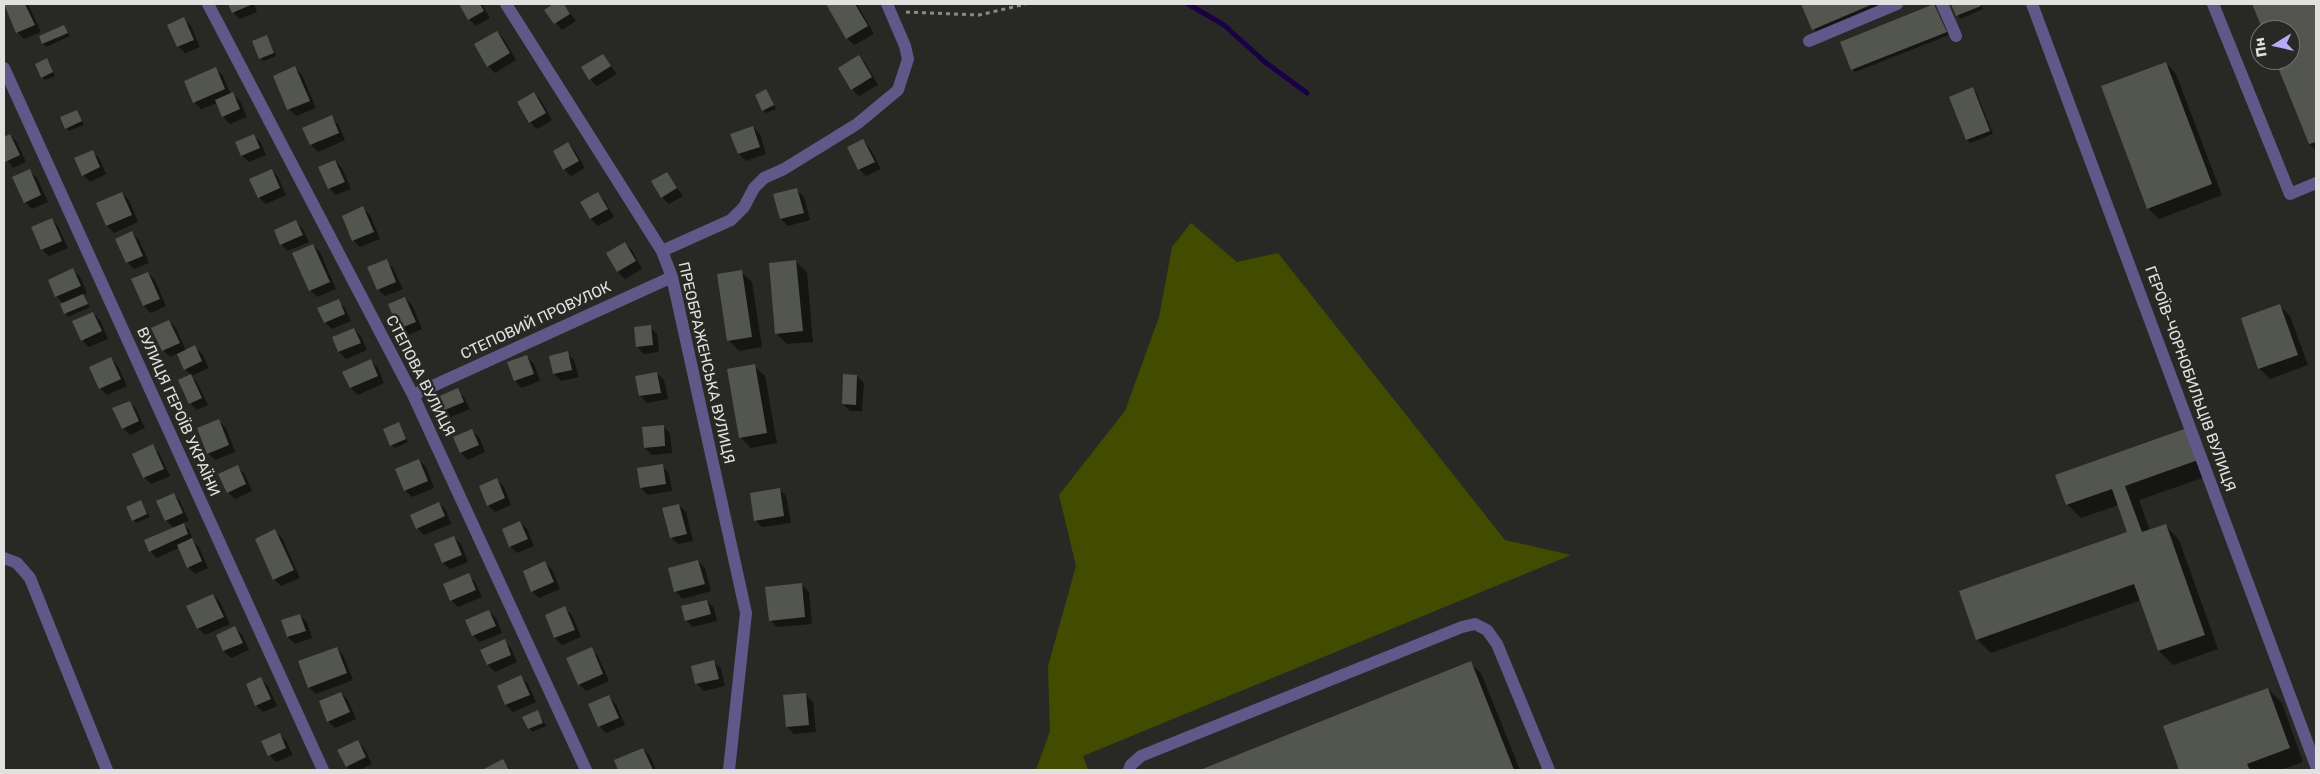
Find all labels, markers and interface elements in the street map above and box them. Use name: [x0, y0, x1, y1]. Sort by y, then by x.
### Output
north arrow: [2250, 20, 2300, 70]
text: Пн: [2251, 36, 2271, 58]
street label: ПРЕОБРАЖЕНСЬКА ВУЛИЦЯ: [674, 260, 738, 466]
street label: ГЕРОЇВ-ЧОРНОБИЛЬЦІВ ВУЛИЦЯ: [2141, 264, 2239, 494]
street label: СТЕПОВИЙ ПРОВУЛОК: [458, 278, 614, 364]
street label: СТЕПОВА ВУЛИЦЯ: [382, 312, 458, 440]
street label: ВУЛИЦЯ ГЕРОЇВ УКРАЇНИ: [133, 325, 223, 499]

